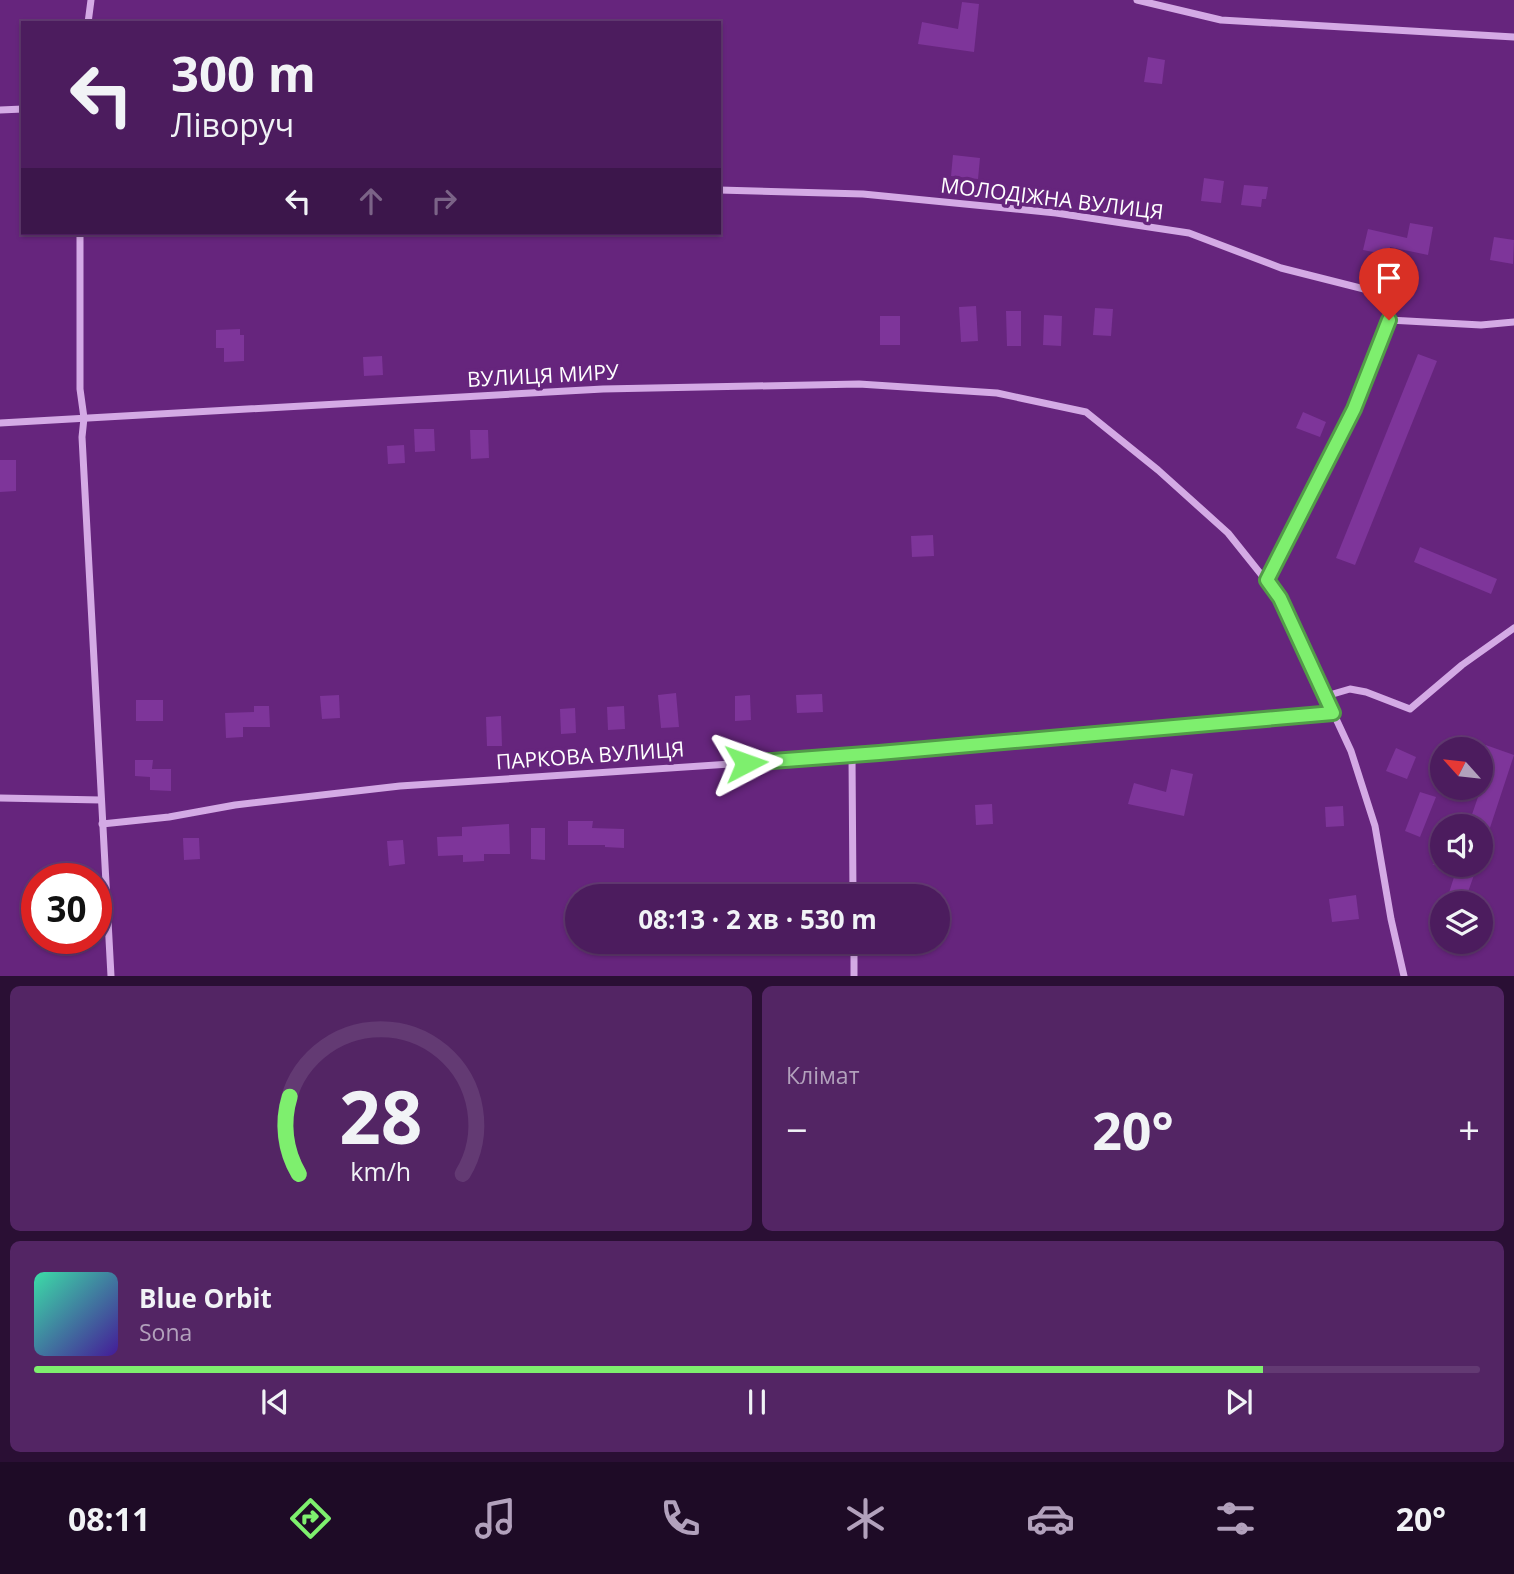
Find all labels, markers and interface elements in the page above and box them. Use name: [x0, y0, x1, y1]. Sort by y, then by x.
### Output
text: 300 m: [171, 40, 316, 106]
icon: left: [56, 49, 147, 140]
text: Ліворуч: [171, 103, 294, 146]
street label: МОЛОДІЖНА ВУЛИЦЯ: [939, 170, 1165, 226]
icon: left: [279, 182, 317, 220]
icon: ahead: [352, 182, 390, 220]
icon: right: [425, 182, 463, 220]
pin: [1359, 248, 1419, 320]
icon: arrive: [1370, 259, 1408, 297]
street label: ВУЛИЦЯ МИРУ: [466, 357, 620, 393]
position arrow: [709, 726, 783, 800]
street label: ПАРКОВА ВУЛИЦЯ: [495, 734, 685, 776]
north arrow: [1430, 737, 1493, 800]
map controls: [1430, 737, 1493, 954]
button: sound: [1430, 814, 1493, 877]
speed limit sign: 30: [21, 863, 112, 954]
button: layers: [1430, 891, 1493, 954]
text: 08:13 · 2 хв · 530 m: [638, 901, 877, 937]
text: Клімат: [786, 1059, 859, 1091]
text: 28: [339, 1067, 423, 1166]
text: 20°: [1092, 1094, 1174, 1165]
text: −: [786, 1103, 808, 1155]
text: +: [1458, 1103, 1480, 1155]
text: km/h: [351, 1154, 411, 1188]
text: Blue Orbit: [139, 1280, 272, 1316]
text: Sona: [139, 1316, 192, 1348]
icon: previous: [256, 1383, 294, 1421]
icon: pause: [738, 1383, 776, 1421]
icon: next: [1220, 1383, 1258, 1421]
icon: directions: [286, 1494, 335, 1543]
icon: music: [471, 1494, 520, 1543]
icon: phone: [656, 1494, 705, 1543]
icon: climate: [841, 1494, 890, 1543]
icon: car: [1026, 1494, 1075, 1543]
icon: filters: [1211, 1494, 1260, 1543]
text: 08:11: [68, 1497, 150, 1540]
text: 20°: [1396, 1497, 1446, 1540]

